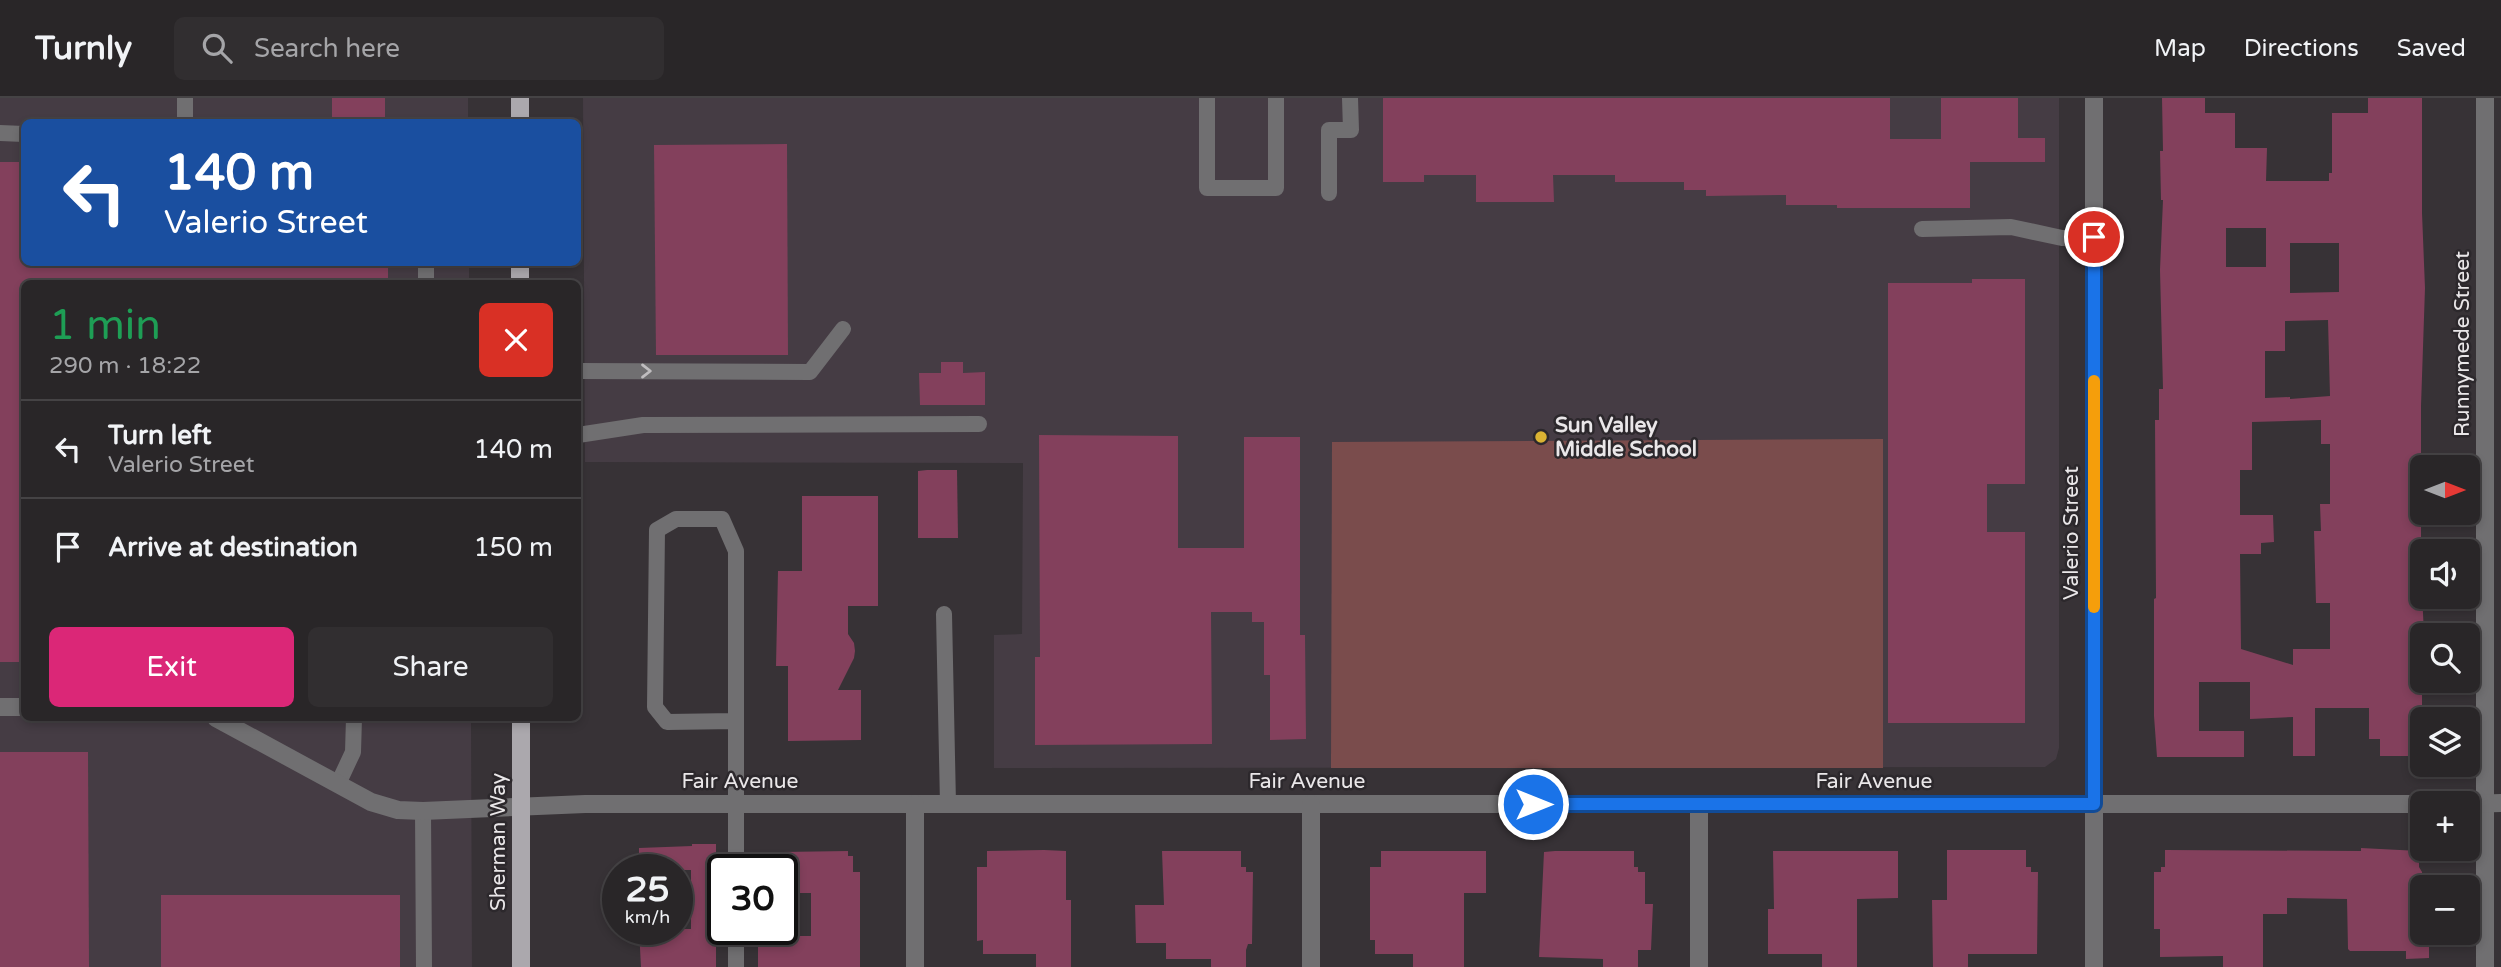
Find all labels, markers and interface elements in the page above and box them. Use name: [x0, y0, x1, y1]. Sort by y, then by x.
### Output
search box: [174, 17, 664, 80]
text: Turnly: [35, 29, 132, 68]
icon: search: [198, 29, 236, 67]
text: Search here: [254, 33, 400, 64]
text: Map: [2154, 34, 2206, 63]
text: Directions: [2244, 34, 2359, 63]
text: Saved: [2397, 34, 2466, 63]
text: 140 m: [164, 144, 314, 203]
icon: left: [49, 147, 140, 238]
text: Valerio Street: [164, 204, 368, 242]
pin: [2064, 207, 2124, 267]
icon: arrive: [2075, 218, 2113, 256]
street label: Runnymede Street: [2450, 251, 2475, 437]
text: 1 min: [49, 300, 161, 351]
button: close: [479, 303, 553, 377]
text: 290 m · 18:22: [49, 352, 201, 380]
one-way arrow: [641, 363, 651, 379]
place label: Sun Valley Middle School: [1555, 413, 1697, 462]
text: Turn left: [108, 420, 211, 451]
marker: Sun Valley Middle School: [1533, 429, 1549, 445]
icon: left: [49, 430, 87, 468]
text: 140 m: [473, 434, 553, 465]
text: Valerio Street: [108, 451, 255, 479]
north arrow: [2410, 455, 2480, 525]
map controls: [2410, 455, 2480, 945]
street label: Valerio Street: [2059, 466, 2084, 600]
icon: arrive: [49, 528, 87, 566]
text: Arrive at destination: [108, 532, 358, 563]
text: 150 m: [473, 532, 553, 563]
button: sound: [2410, 539, 2480, 609]
button: search: [2410, 623, 2480, 693]
button: Exit: [49, 627, 294, 707]
button: Share: [308, 627, 553, 707]
button: layers: [2410, 707, 2480, 777]
position arrow: [1496, 767, 1570, 841]
street label: Fair Avenue: [682, 769, 799, 794]
street label: Fair Avenue: [1249, 769, 1366, 794]
street label: Fair Avenue: [1816, 769, 1933, 794]
street label: Sherman Way: [486, 773, 511, 911]
button: +: [2410, 791, 2480, 861]
speed limit sign: 30: [707, 854, 798, 945]
text: 25: [626, 869, 669, 911]
button: −: [2410, 875, 2480, 945]
text: km/h: [625, 906, 670, 928]

